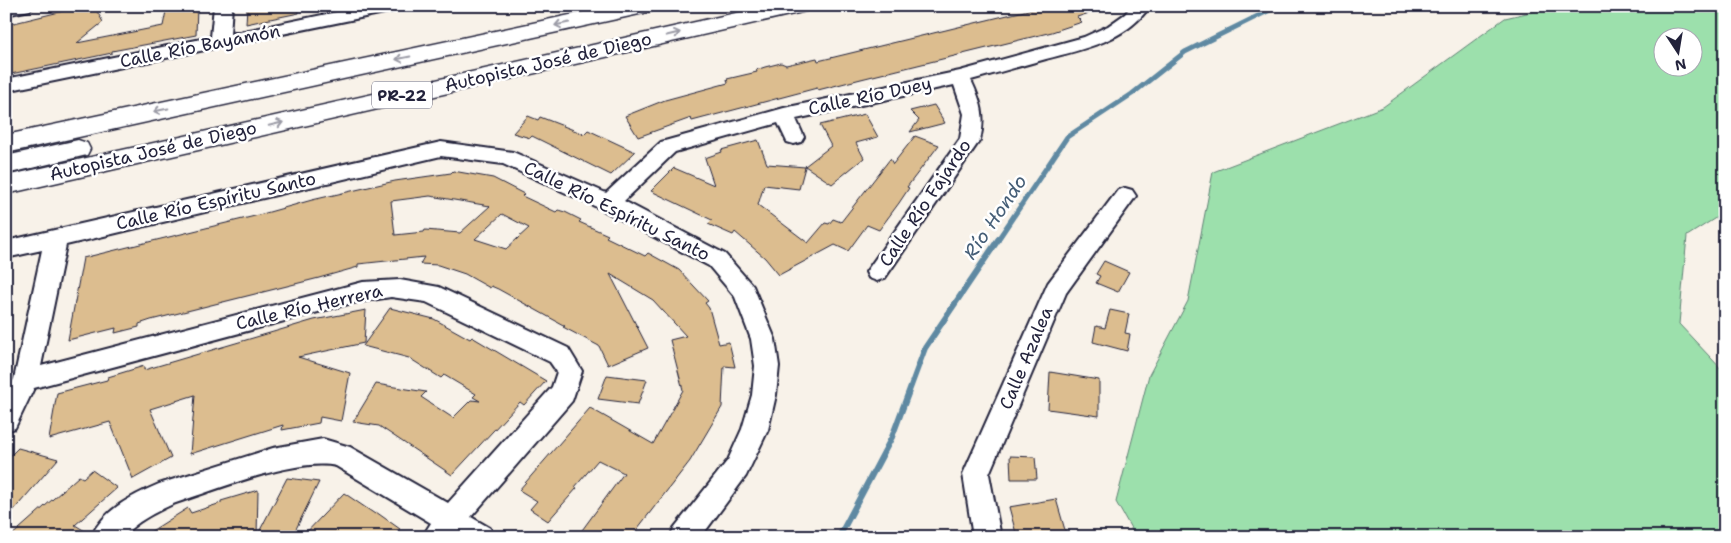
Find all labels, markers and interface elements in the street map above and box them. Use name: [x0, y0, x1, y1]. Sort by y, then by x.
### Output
street label: Calle Río Bayamón: [118, 19, 282, 73]
one-way arrow: [554, 20, 570, 29]
street label: Autopista José de Diego: [442, 26, 654, 98]
north arrow: [1654, 28, 1704, 78]
one-way arrow: [665, 29, 681, 38]
one-way arrow: [395, 54, 411, 63]
text: N: [1673, 55, 1688, 75]
street label: Calle Río Duey: [806, 71, 934, 121]
road number: PR-22: [372, 82, 432, 108]
one-way arrow: [154, 106, 170, 115]
street label: Autopista José de Diego: [47, 115, 259, 187]
one-way arrow: [267, 119, 283, 128]
street label: Calle Río Fajardo: [873, 135, 977, 271]
street label: Calle Río Espíritu Santo: [520, 155, 714, 267]
street label: Calle Río Espíritu Santo: [114, 166, 318, 236]
water label: Río Hondo: [958, 170, 1032, 264]
street label: Calle Río Herrera: [233, 278, 385, 336]
street label: Calle Azalea: [994, 303, 1058, 413]

